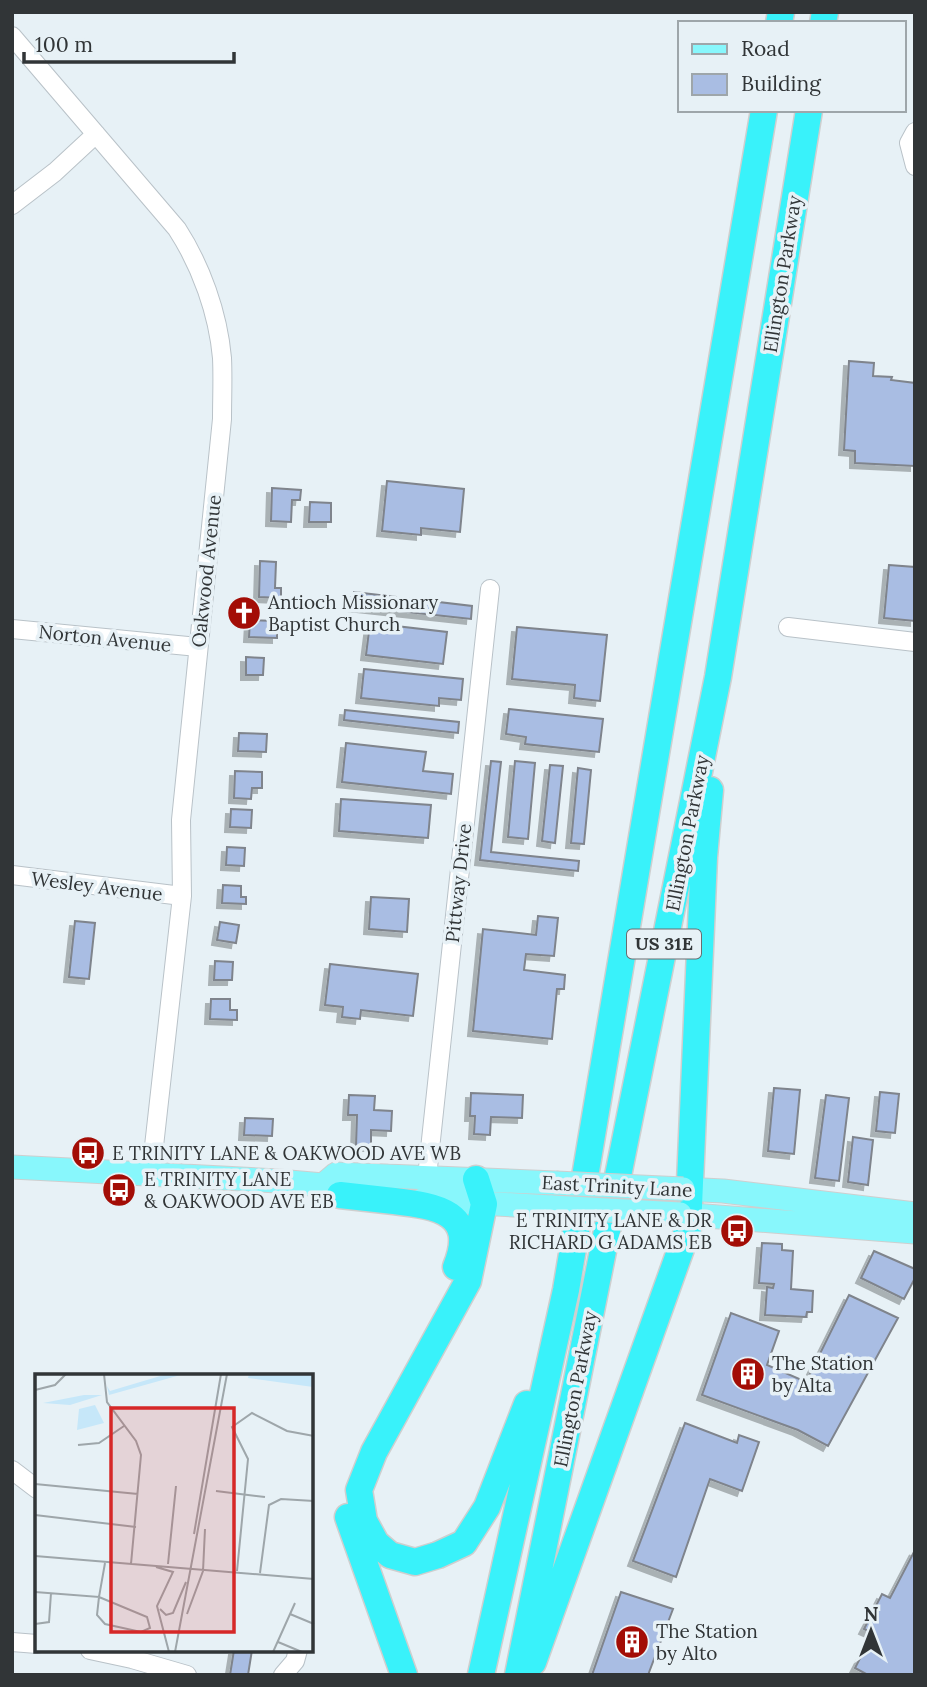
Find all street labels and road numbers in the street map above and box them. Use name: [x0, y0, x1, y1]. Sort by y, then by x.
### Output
street label: Ellington Parkway: [758, 194, 806, 354]
street label: Oakwood Avenue: [186, 494, 226, 648]
street label: Norton Avenue: [37, 619, 173, 657]
street label: Ellington Parkway: [660, 753, 714, 913]
street label: Pittway Drive: [440, 822, 476, 944]
street label: Wesley Avenue: [30, 866, 164, 906]
road number: US 31E: [627, 930, 701, 959]
street label: East Trinity Lane: [541, 1170, 693, 1202]
street label: Ellington Parkway: [548, 1309, 602, 1469]

